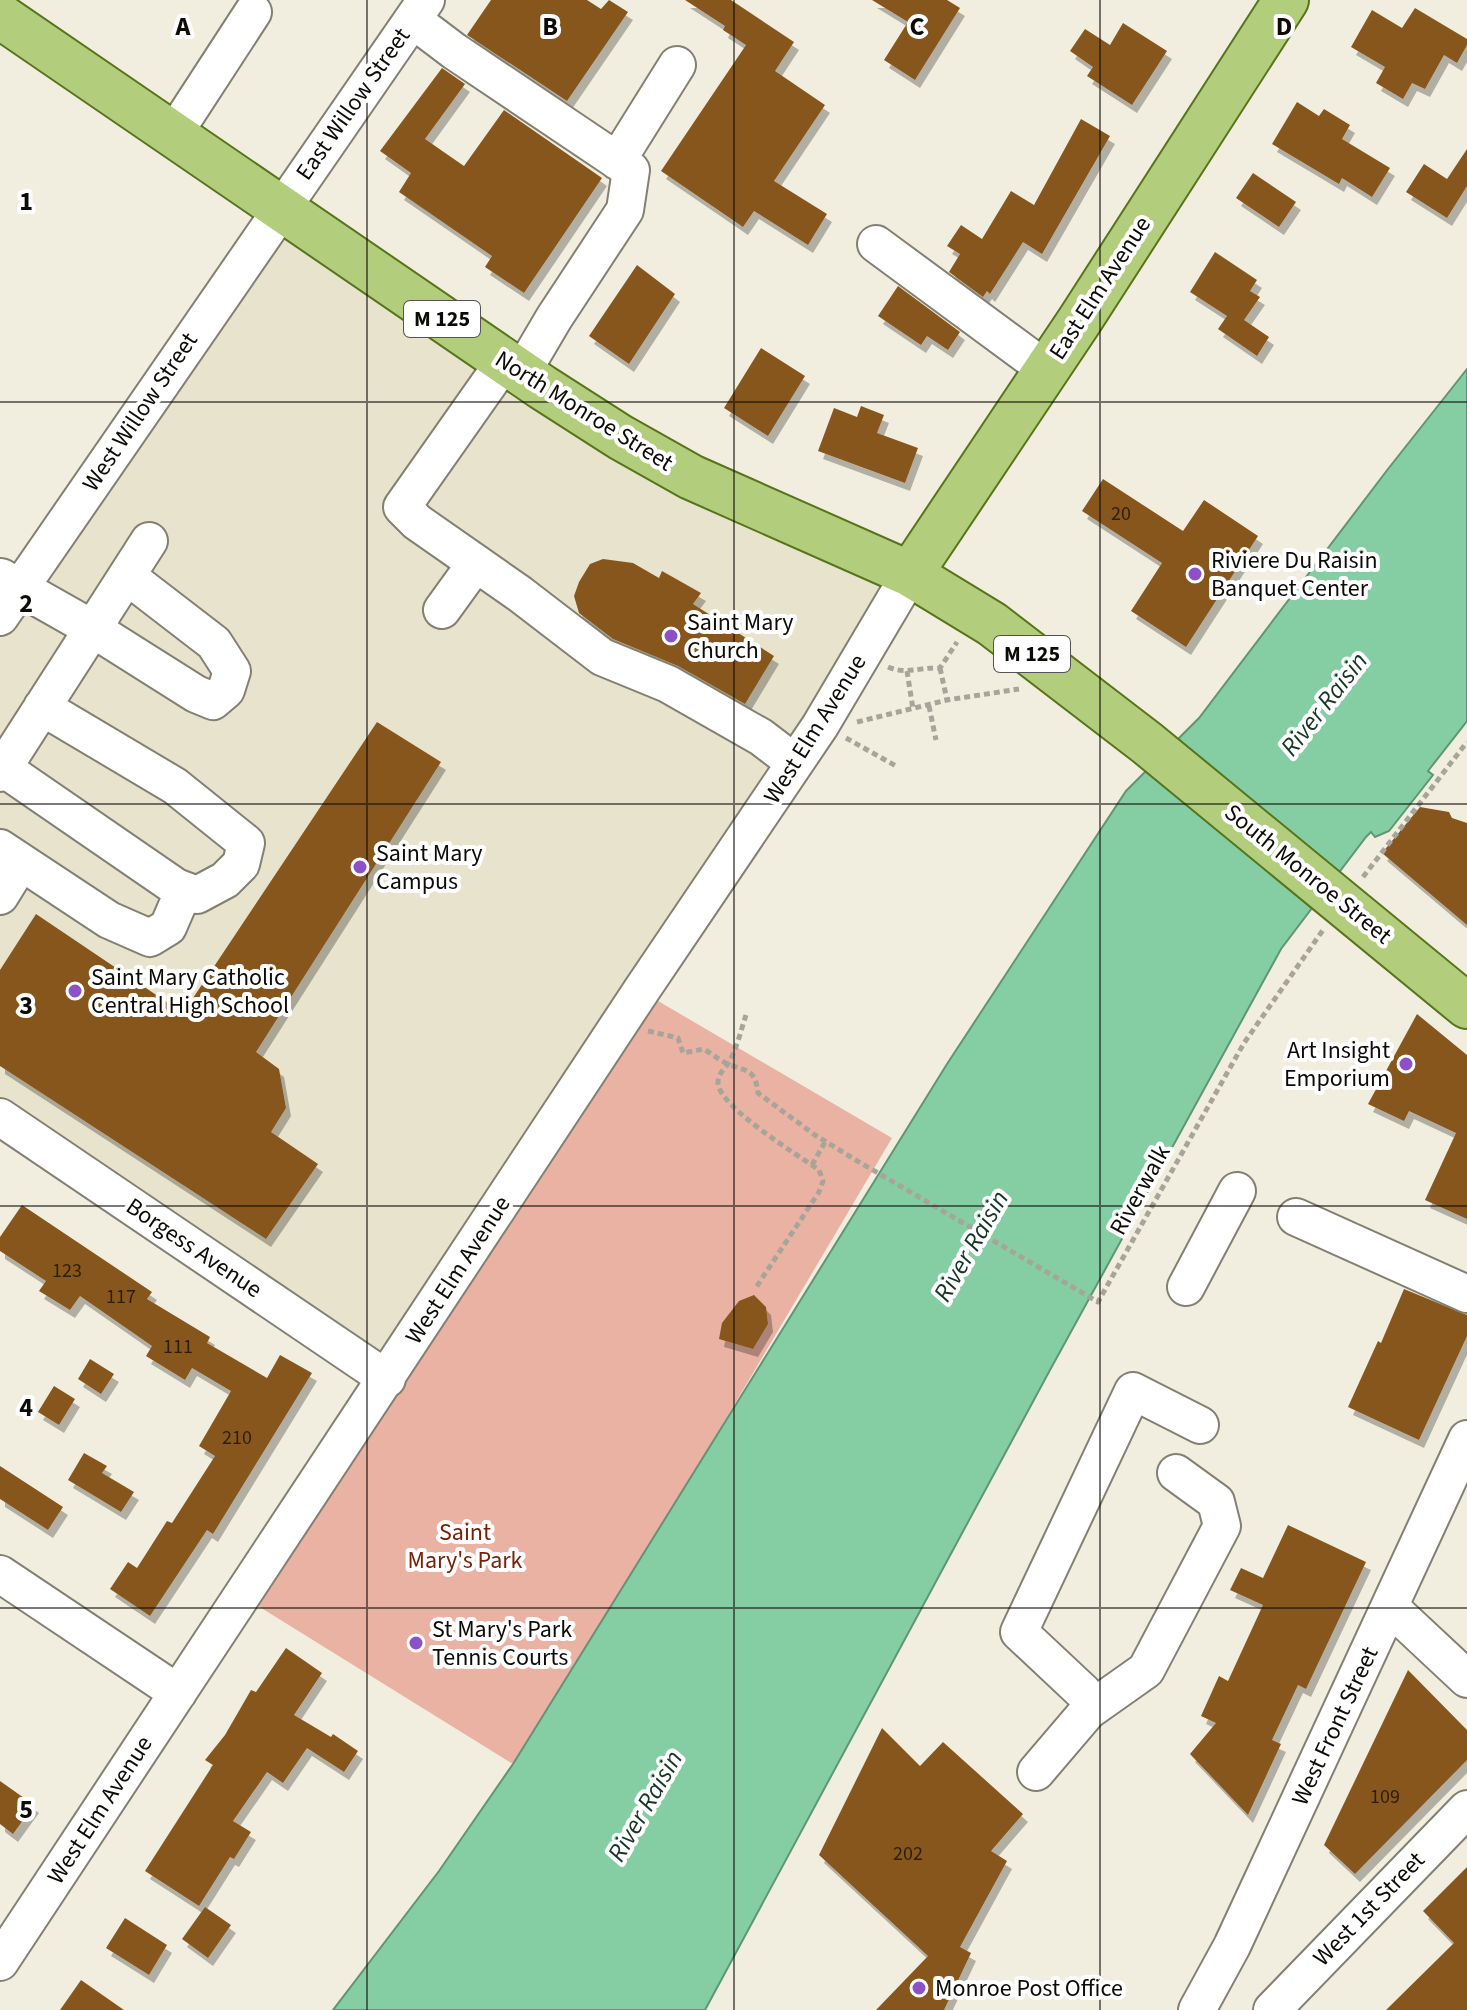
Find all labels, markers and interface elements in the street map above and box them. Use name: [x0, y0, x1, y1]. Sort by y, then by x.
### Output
text: A: [175, 8, 192, 45]
text: B: [542, 8, 558, 45]
text: C: [909, 8, 925, 45]
text: D: [1276, 8, 1292, 45]
street label: East Willow Street: [287, 21, 419, 187]
text: 1: [19, 183, 33, 220]
street label: East Elm Avenue: [1040, 209, 1160, 367]
road number: M 125: [404, 301, 480, 337]
street label: West Willow Street: [74, 325, 206, 499]
street label: North Monroe Street: [488, 342, 680, 480]
house number: 20: [1111, 500, 1131, 528]
place label: Riviere Du Raisin Banquet Center: [1211, 543, 1378, 606]
marker: Riviere Du Raisin Banquet Center: [1186, 565, 1204, 583]
text: 2: [19, 585, 33, 622]
place label: Saint Mary Church: [687, 605, 794, 668]
marker: Saint Mary Church: [662, 627, 680, 645]
road number: M 125: [994, 636, 1070, 672]
water label: River Raisin: [1271, 644, 1377, 764]
street label: West Elm Avenue: [755, 647, 875, 811]
street label: South Monroe Street: [1217, 795, 1399, 953]
place label: Saint Mary Campus: [376, 836, 483, 899]
marker: Saint Mary Campus: [351, 858, 369, 876]
place label: Saint Mary Catholic Central High School: [91, 960, 289, 1023]
marker: Saint Mary Catholic Central High School: [66, 982, 84, 1000]
text: 3: [19, 987, 33, 1024]
place label: Art Insight Emporium: [1284, 1033, 1390, 1096]
marker: Art Insight Emporium: [1397, 1055, 1415, 1073]
street label: Riverwalk: [1101, 1138, 1179, 1242]
water label: River Raisin: [924, 1183, 1018, 1309]
street label: Borgess Avenue: [119, 1189, 269, 1307]
street label: West Elm Avenue: [397, 1189, 519, 1351]
house number: 123: [52, 1257, 82, 1285]
house number: 117: [106, 1283, 136, 1311]
house number: 111: [163, 1333, 193, 1361]
text: 4: [19, 1389, 33, 1426]
house number: 210: [222, 1424, 252, 1452]
park label: Saint Mary's Park: [408, 1515, 523, 1578]
place label: St Mary's Park Tennis Courts: [432, 1612, 572, 1675]
marker: St Mary's Park Tennis Courts: [407, 1634, 425, 1652]
street label: West Front Street: [1283, 1641, 1387, 1811]
street label: West Elm Avenue: [39, 1729, 161, 1891]
water label: River Raisin: [598, 1743, 692, 1869]
house number: 109: [1370, 1783, 1400, 1811]
text: 5: [19, 1791, 33, 1828]
house number: 202: [893, 1840, 923, 1868]
street label: West 1st Street: [1305, 1844, 1433, 1974]
place label: Monroe Post Office: [935, 1971, 1123, 2006]
marker: Monroe Post Office: [910, 1979, 928, 1997]

